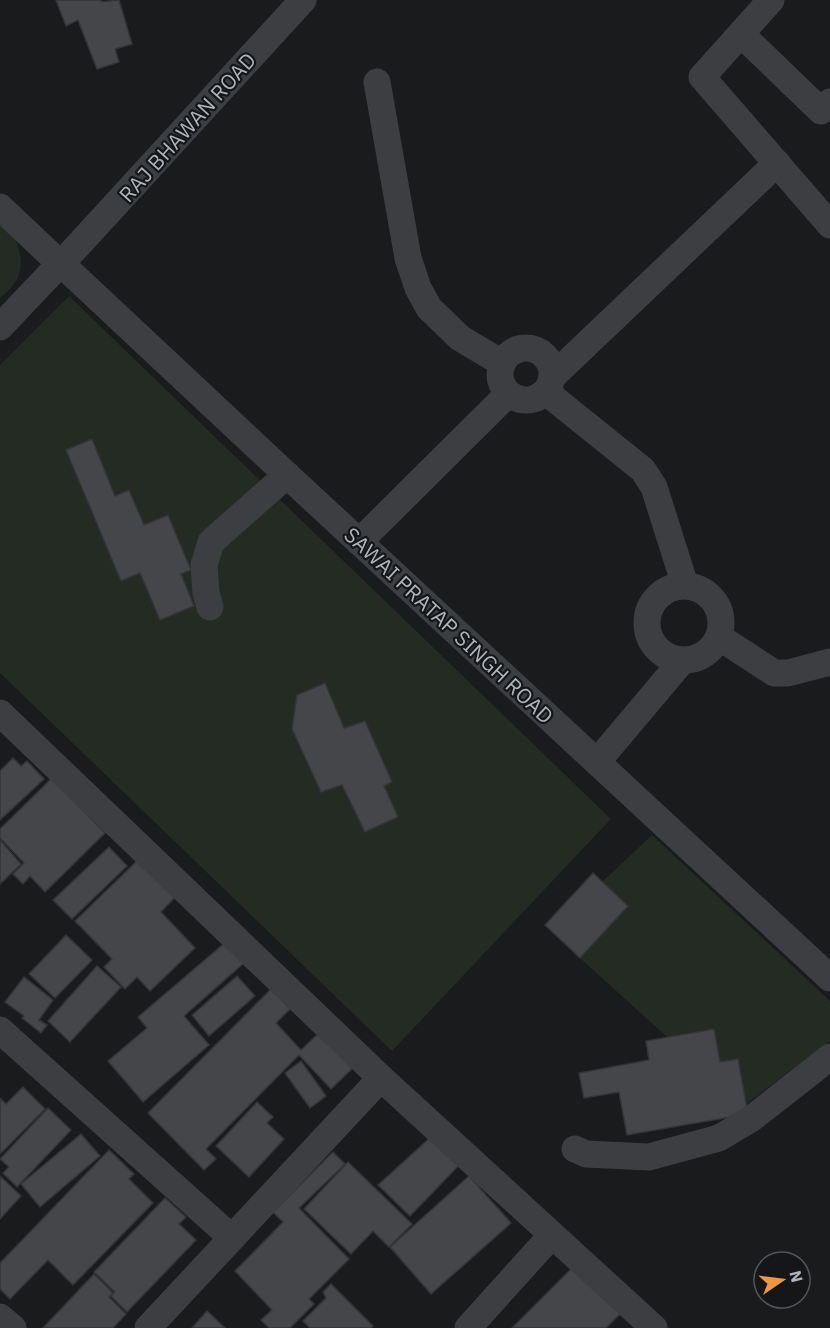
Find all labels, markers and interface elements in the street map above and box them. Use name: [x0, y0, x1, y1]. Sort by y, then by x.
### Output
street label: RAJ BHAWAN ROAD: [112, 46, 262, 208]
street label: SAWAI PRATAP SINGH ROAD: [338, 521, 560, 729]
north arrow: [752, 1250, 812, 1310]
text: N: [785, 1268, 808, 1284]

